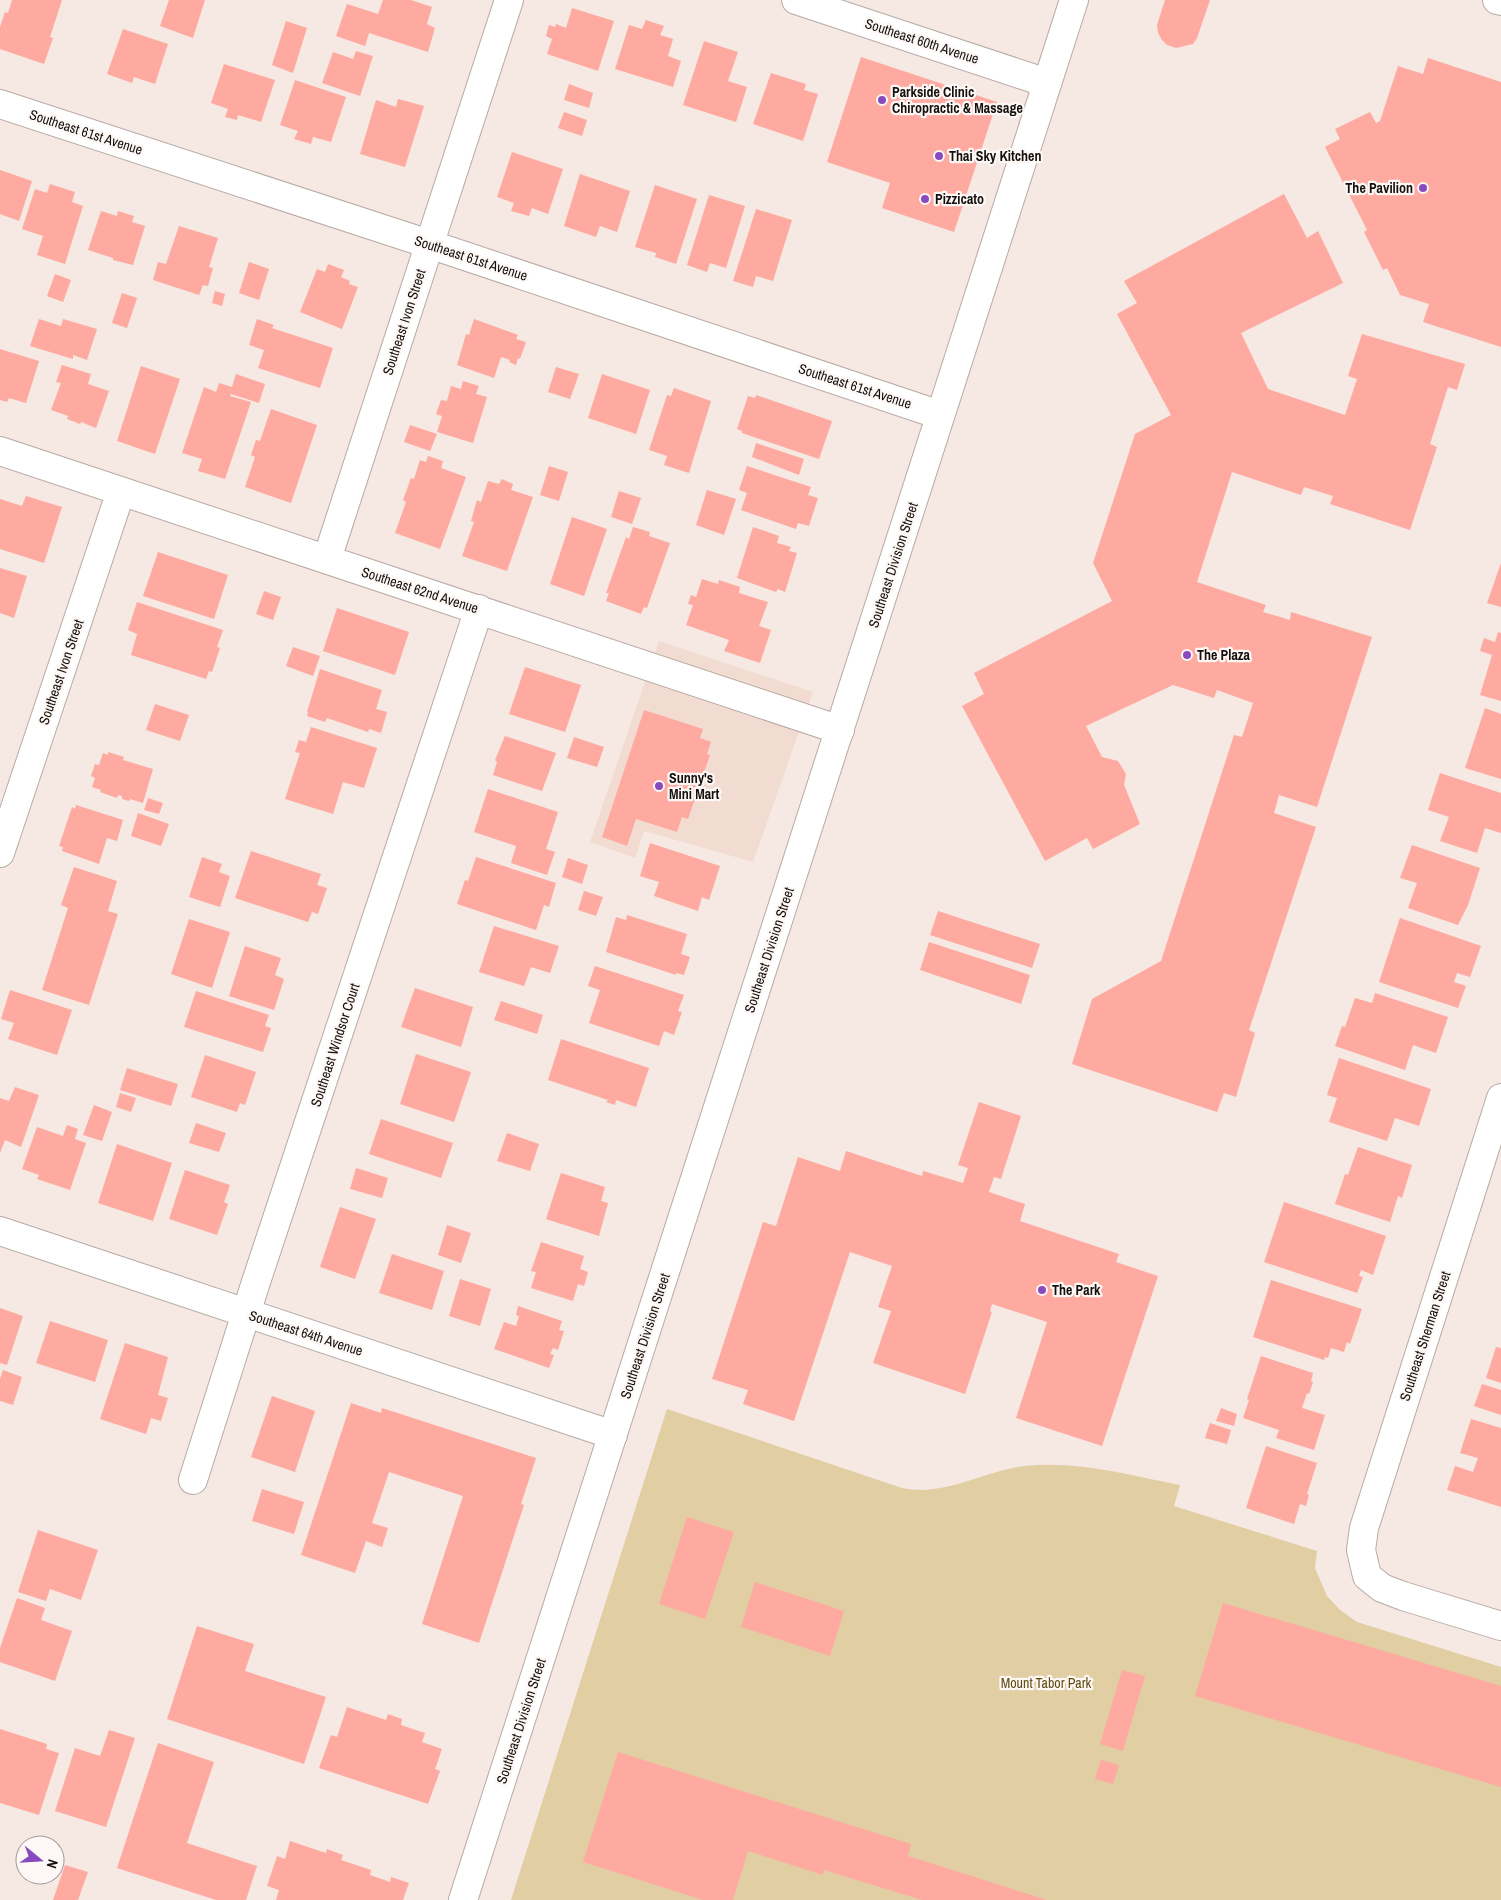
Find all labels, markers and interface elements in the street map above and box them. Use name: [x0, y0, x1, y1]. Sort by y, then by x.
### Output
street label: Southeast 60th Avenue: [863, 14, 981, 68]
place label: Parkside Clinic Chiropractic & Massage: [892, 83, 1023, 117]
marker: Parkside Clinic Chiropractic & Massage: [876, 94, 888, 106]
street label: Southeast 61st Avenue: [27, 105, 145, 159]
place label: Thai Sky Kitchen: [949, 147, 1042, 165]
marker: Thai Sky Kitchen: [933, 150, 945, 162]
place label: The Pavilion: [1345, 179, 1413, 197]
marker: The Pavilion: [1417, 182, 1429, 194]
place label: Pizzicato: [935, 190, 984, 208]
marker: Pizzicato: [919, 193, 931, 205]
street label: Southeast 61st Avenue: [412, 231, 530, 285]
street label: Southeast Ivon Street: [378, 267, 430, 377]
street label: Southeast 61st Avenue: [796, 359, 914, 413]
street label: Southeast Division Street: [864, 500, 922, 630]
street label: Southeast 62nd Avenue: [359, 563, 481, 617]
street label: Southeast Ivon Street: [35, 617, 87, 727]
place label: The Plaza: [1197, 646, 1251, 664]
marker: The Plaza: [1181, 649, 1193, 661]
place label: Sunny's Mini Mart: [669, 769, 720, 803]
marker: Sunny's Mini Mart: [653, 780, 665, 792]
street label: Southeast Division Street: [740, 885, 798, 1015]
street label: Southeast Windsor Court: [307, 981, 363, 1109]
street label: Southeast Sherman Street: [1396, 1269, 1454, 1403]
street label: Southeast Division Street: [616, 1271, 674, 1401]
place label: The Park: [1052, 1281, 1101, 1299]
marker: The Park: [1036, 1284, 1048, 1296]
street label: Southeast 64th Avenue: [247, 1306, 365, 1360]
street label: Southeast Division Street: [492, 1656, 550, 1786]
park label: Mount Tabor Park: [1001, 1674, 1092, 1692]
north arrow: [15, 1835, 65, 1885]
text: N: [43, 1857, 62, 1871]

